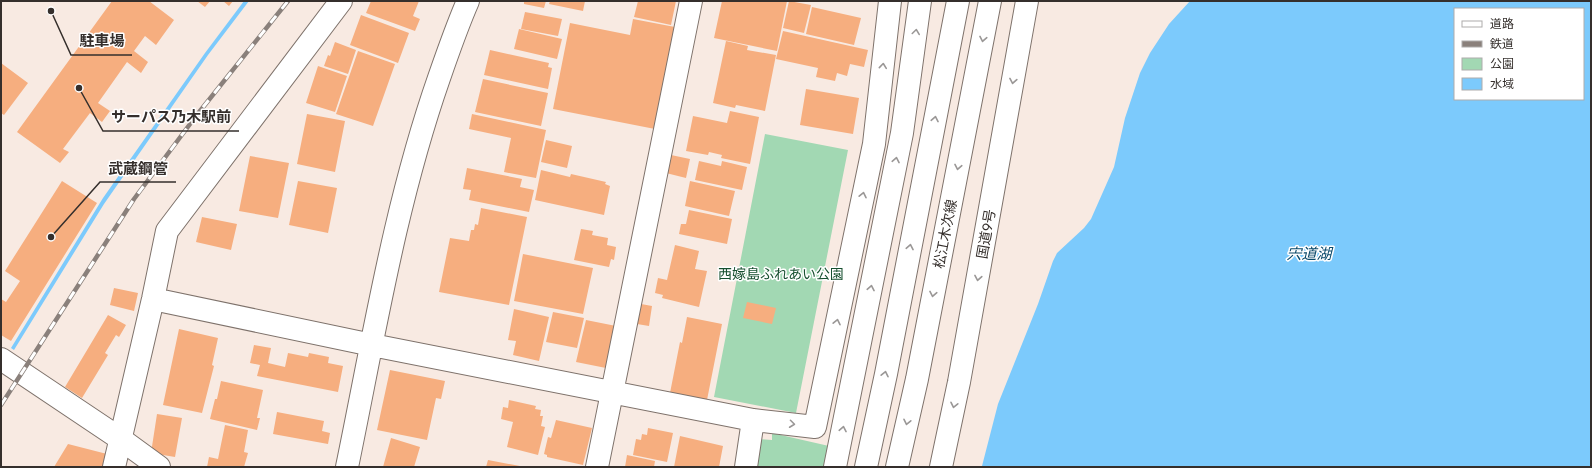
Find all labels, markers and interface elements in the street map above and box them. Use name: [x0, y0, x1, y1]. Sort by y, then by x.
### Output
legend: [1454, 8, 1584, 100]
text: 道路: [1490, 15, 1514, 33]
callout: 駐車場: [71, 28, 132, 55]
one-way arrow: [911, 29, 920, 35]
text: 駐車場: [79, 30, 125, 52]
text: 鉄道: [1490, 35, 1514, 53]
one-way arrow: [979, 36, 988, 42]
text: 公園: [1490, 55, 1514, 73]
one-way arrow: [878, 63, 887, 69]
text: 水域: [1490, 75, 1514, 93]
one-way arrow: [1009, 78, 1018, 84]
callout: サーパス乃木駅前: [103, 104, 239, 131]
text: サーパス乃木駅前: [111, 106, 231, 128]
one-way arrow: [931, 116, 939, 122]
callout: 武蔵鋼管: [100, 155, 176, 182]
one-way arrow: [892, 157, 900, 163]
text: 武蔵鋼管: [108, 158, 168, 180]
one-way arrow: [954, 164, 963, 170]
one-way arrow: [859, 192, 867, 198]
street label: 松江木次線: [929, 198, 961, 270]
street label: 国道9号: [972, 208, 1000, 260]
one-way arrow: [906, 243, 914, 250]
water label: 宍道湖: [1286, 243, 1333, 265]
park label: 西嫁島ふれあい公園: [718, 264, 844, 284]
one-way arrow: [974, 274, 983, 281]
one-way arrow: [866, 284, 875, 291]
one-way arrow: [929, 291, 938, 298]
one-way arrow: [832, 319, 840, 325]
one-way arrow: [881, 371, 889, 377]
one-way arrow: [951, 402, 959, 409]
one-way arrow: [904, 419, 912, 425]
one-way arrow: [789, 420, 795, 429]
one-way arrow: [838, 426, 846, 432]

